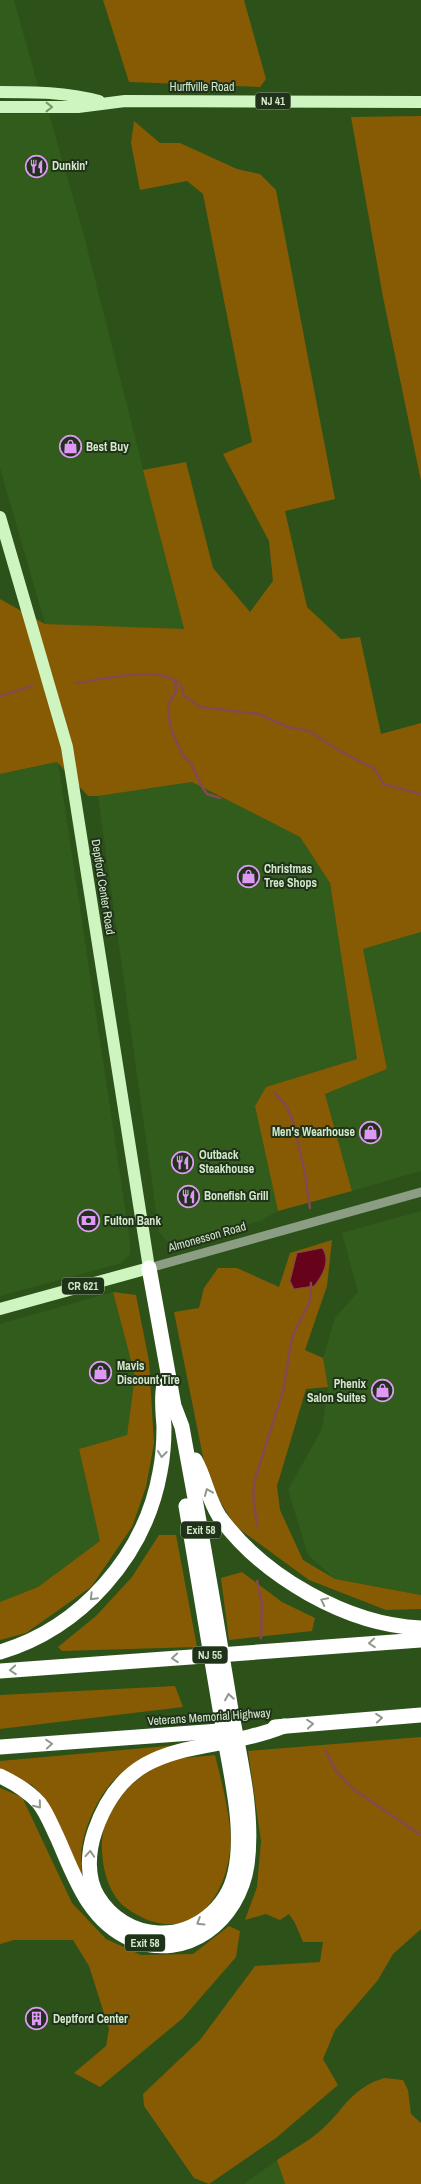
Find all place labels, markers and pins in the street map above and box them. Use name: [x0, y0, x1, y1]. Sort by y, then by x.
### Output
restaurant icon: Dunkin': [24, 154, 48, 178]
place label: Dunkin': [52, 158, 88, 174]
shop icon: Best Buy: [58, 435, 82, 459]
place label: Best Buy: [86, 439, 129, 455]
place label: Christmas Tree Shops: [264, 861, 318, 891]
shop icon: Christmas Tree Shops: [236, 864, 260, 888]
shop icon: Men's Wearhouse: [359, 1120, 383, 1144]
place label: Men's Wearhouse: [272, 1124, 356, 1140]
place label: Outback Steakhouse: [199, 1147, 255, 1177]
restaurant icon: Outback Steakhouse: [171, 1150, 195, 1174]
restaurant icon: Bonefish Grill: [176, 1184, 200, 1208]
place label: Bonefish Grill: [204, 1188, 269, 1204]
bank icon: Fulton Bank: [76, 1209, 100, 1233]
place label: Fulton Bank: [104, 1213, 161, 1229]
place label: Mavis Discount Tire: [117, 1358, 180, 1388]
shop icon: Mavis Discount Tire: [89, 1361, 113, 1385]
place label: Phenix Salon Suites: [307, 1376, 367, 1406]
shop icon: Phenix Salon Suites: [370, 1379, 394, 1403]
building icon: Deptford Center: [25, 2007, 49, 2031]
place label: Deptford Center: [53, 2011, 128, 2027]

